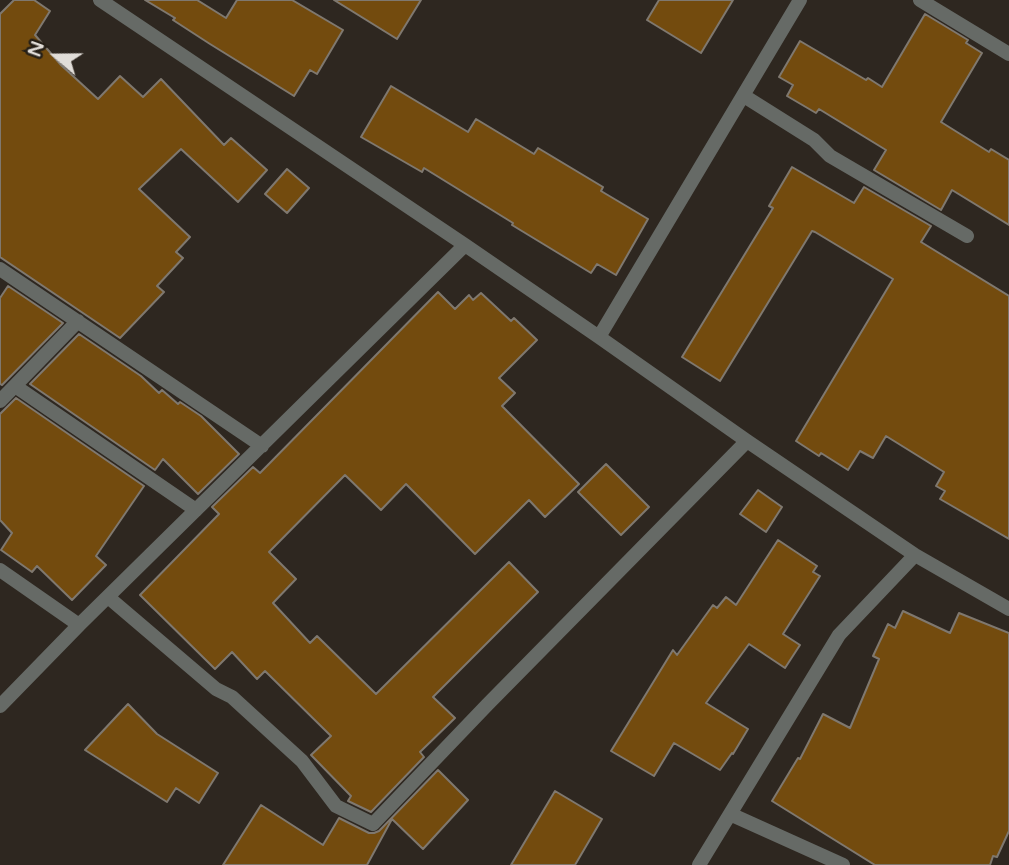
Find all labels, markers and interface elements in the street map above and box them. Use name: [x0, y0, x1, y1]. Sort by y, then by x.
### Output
north arrow: [21, 21, 91, 91]
text: N: [23, 38, 49, 60]

